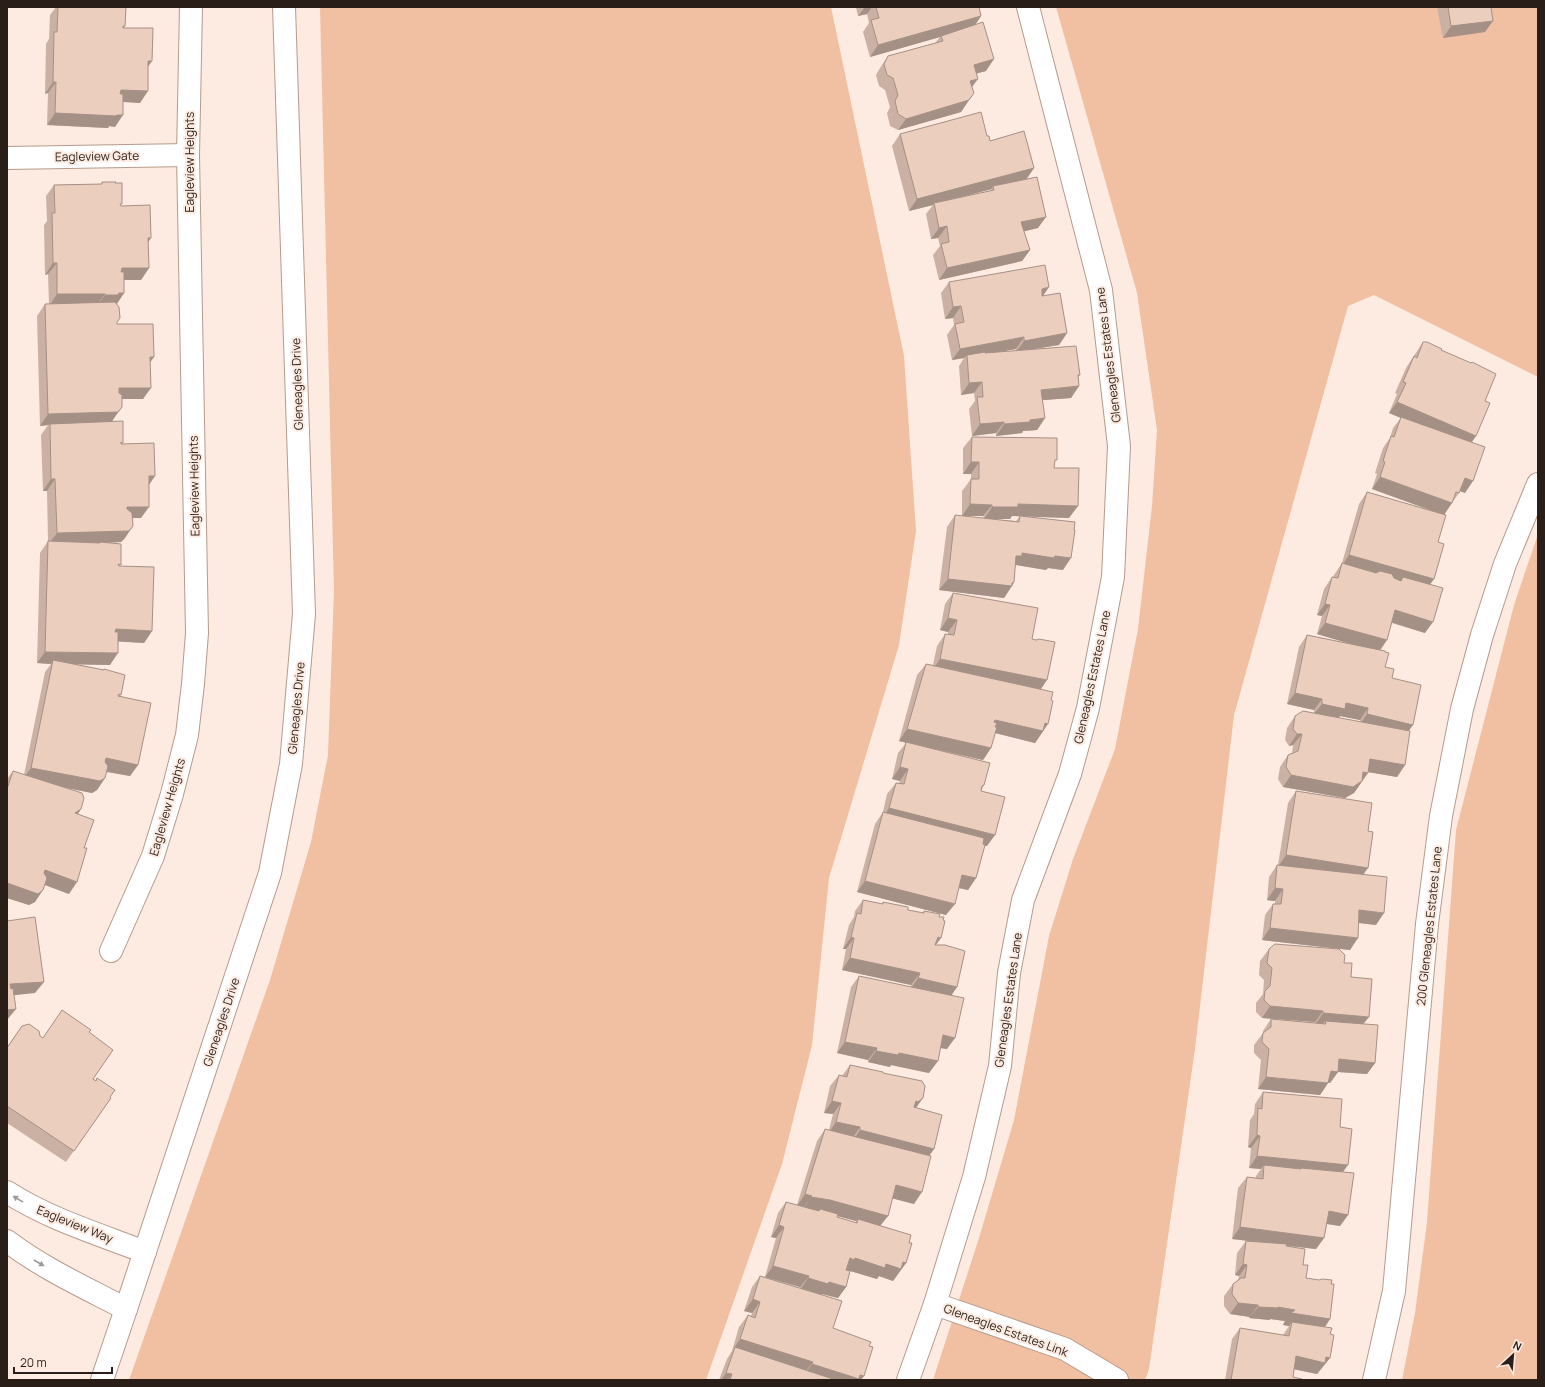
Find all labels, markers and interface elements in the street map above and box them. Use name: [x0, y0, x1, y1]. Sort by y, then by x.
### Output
street label: Eagleview Heights: [181, 112, 198, 212]
street label: Eagleview Gate: [55, 147, 139, 165]
street label: Gleneagles Estates Lane: [1091, 286, 1125, 424]
street label: Gleneagles Drive: [287, 338, 307, 430]
street label: Eagleview Heights: [185, 435, 203, 537]
street label: Gleneagles Estates Lane: [1070, 609, 1114, 745]
street label: Gleneagles Drive: [284, 661, 308, 755]
street label: Eagleview Heights: [145, 756, 189, 858]
street label: 200 Gleneagles Estates Lane: [1412, 846, 1446, 1006]
street label: Gleneagles Estates Lane: [990, 931, 1026, 1069]
street label: Gleneagles Drive: [199, 975, 243, 1069]
one-way arrow: [12, 1196, 24, 1203]
street label: Eagleview Way: [34, 1201, 116, 1247]
one-way arrow: [33, 1260, 45, 1267]
street label: Gleneagles Estates Link: [941, 1300, 1072, 1361]
north arrow: [1493, 1335, 1533, 1375]
text: N: [1511, 1337, 1525, 1354]
scale bar: [14, 1349, 112, 1375]
text: 20 m: [20, 1354, 47, 1371]

